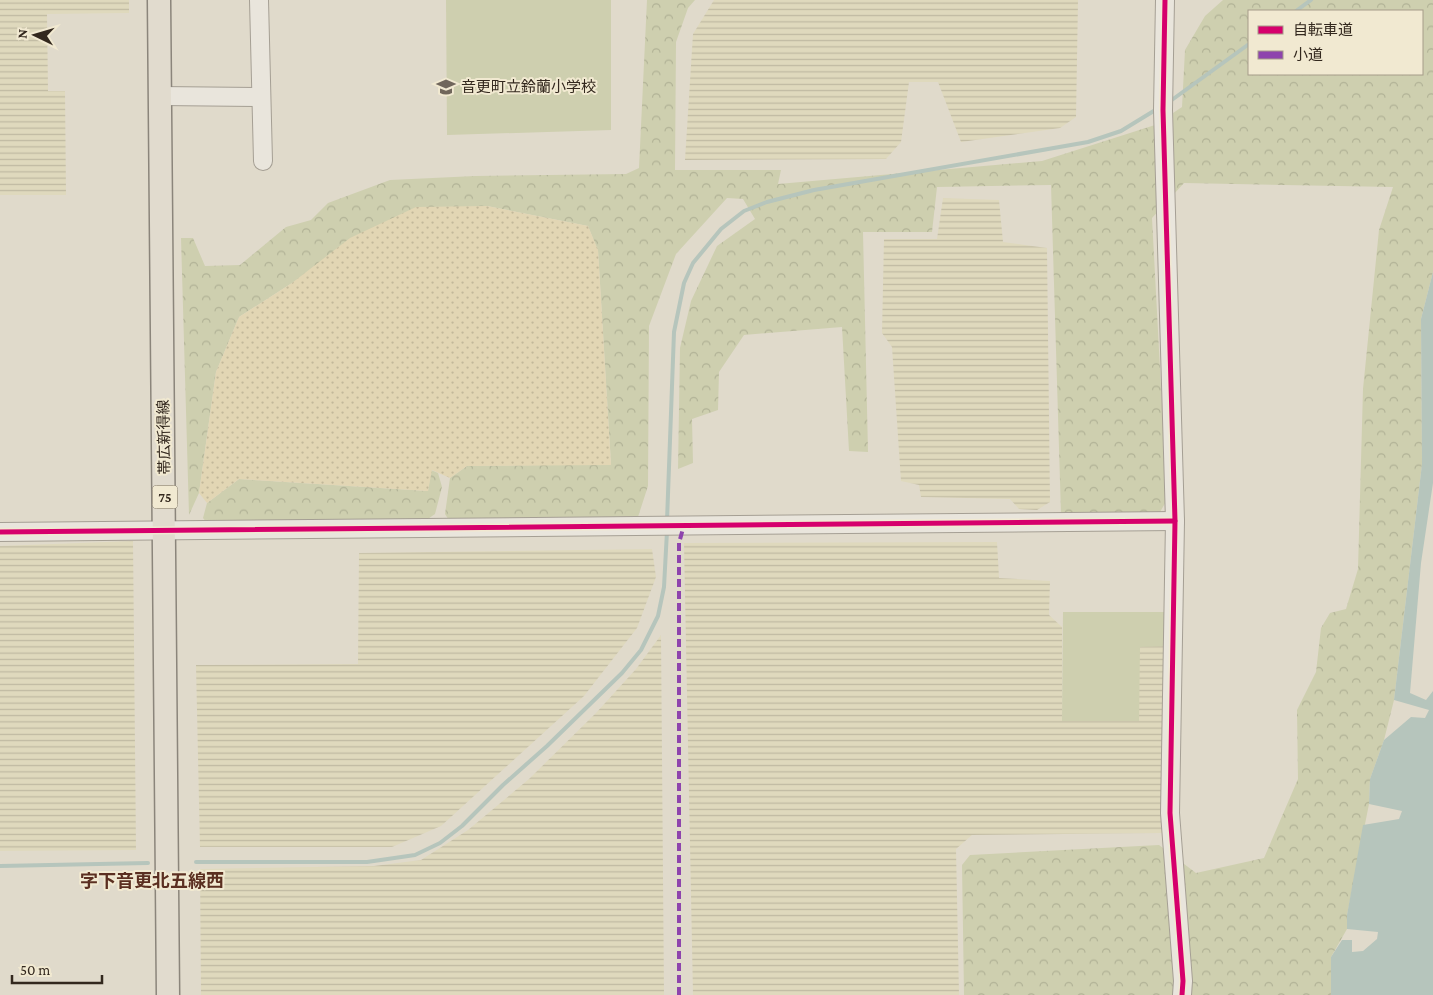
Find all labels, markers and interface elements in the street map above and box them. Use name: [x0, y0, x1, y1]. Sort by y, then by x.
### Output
north arrow: [10, 10, 60, 60]
legend: [1248, 10, 1423, 75]
text: 自転車道: [1293, 22, 1353, 38]
text: N: [14, 28, 30, 39]
text: 小道: [1293, 47, 1323, 63]
school or university icon: 音更町立鈴蘭小学校: [435, 76, 457, 98]
place label: 音更町立鈴蘭小学校: [461, 79, 596, 95]
street label: 帯広新得線: [155, 399, 173, 475]
road number: 75: [152, 486, 178, 508]
district label: 字下音更北五線西: [80, 871, 224, 891]
scale bar: [12, 952, 102, 984]
text: 50 m: [20, 962, 50, 978]

